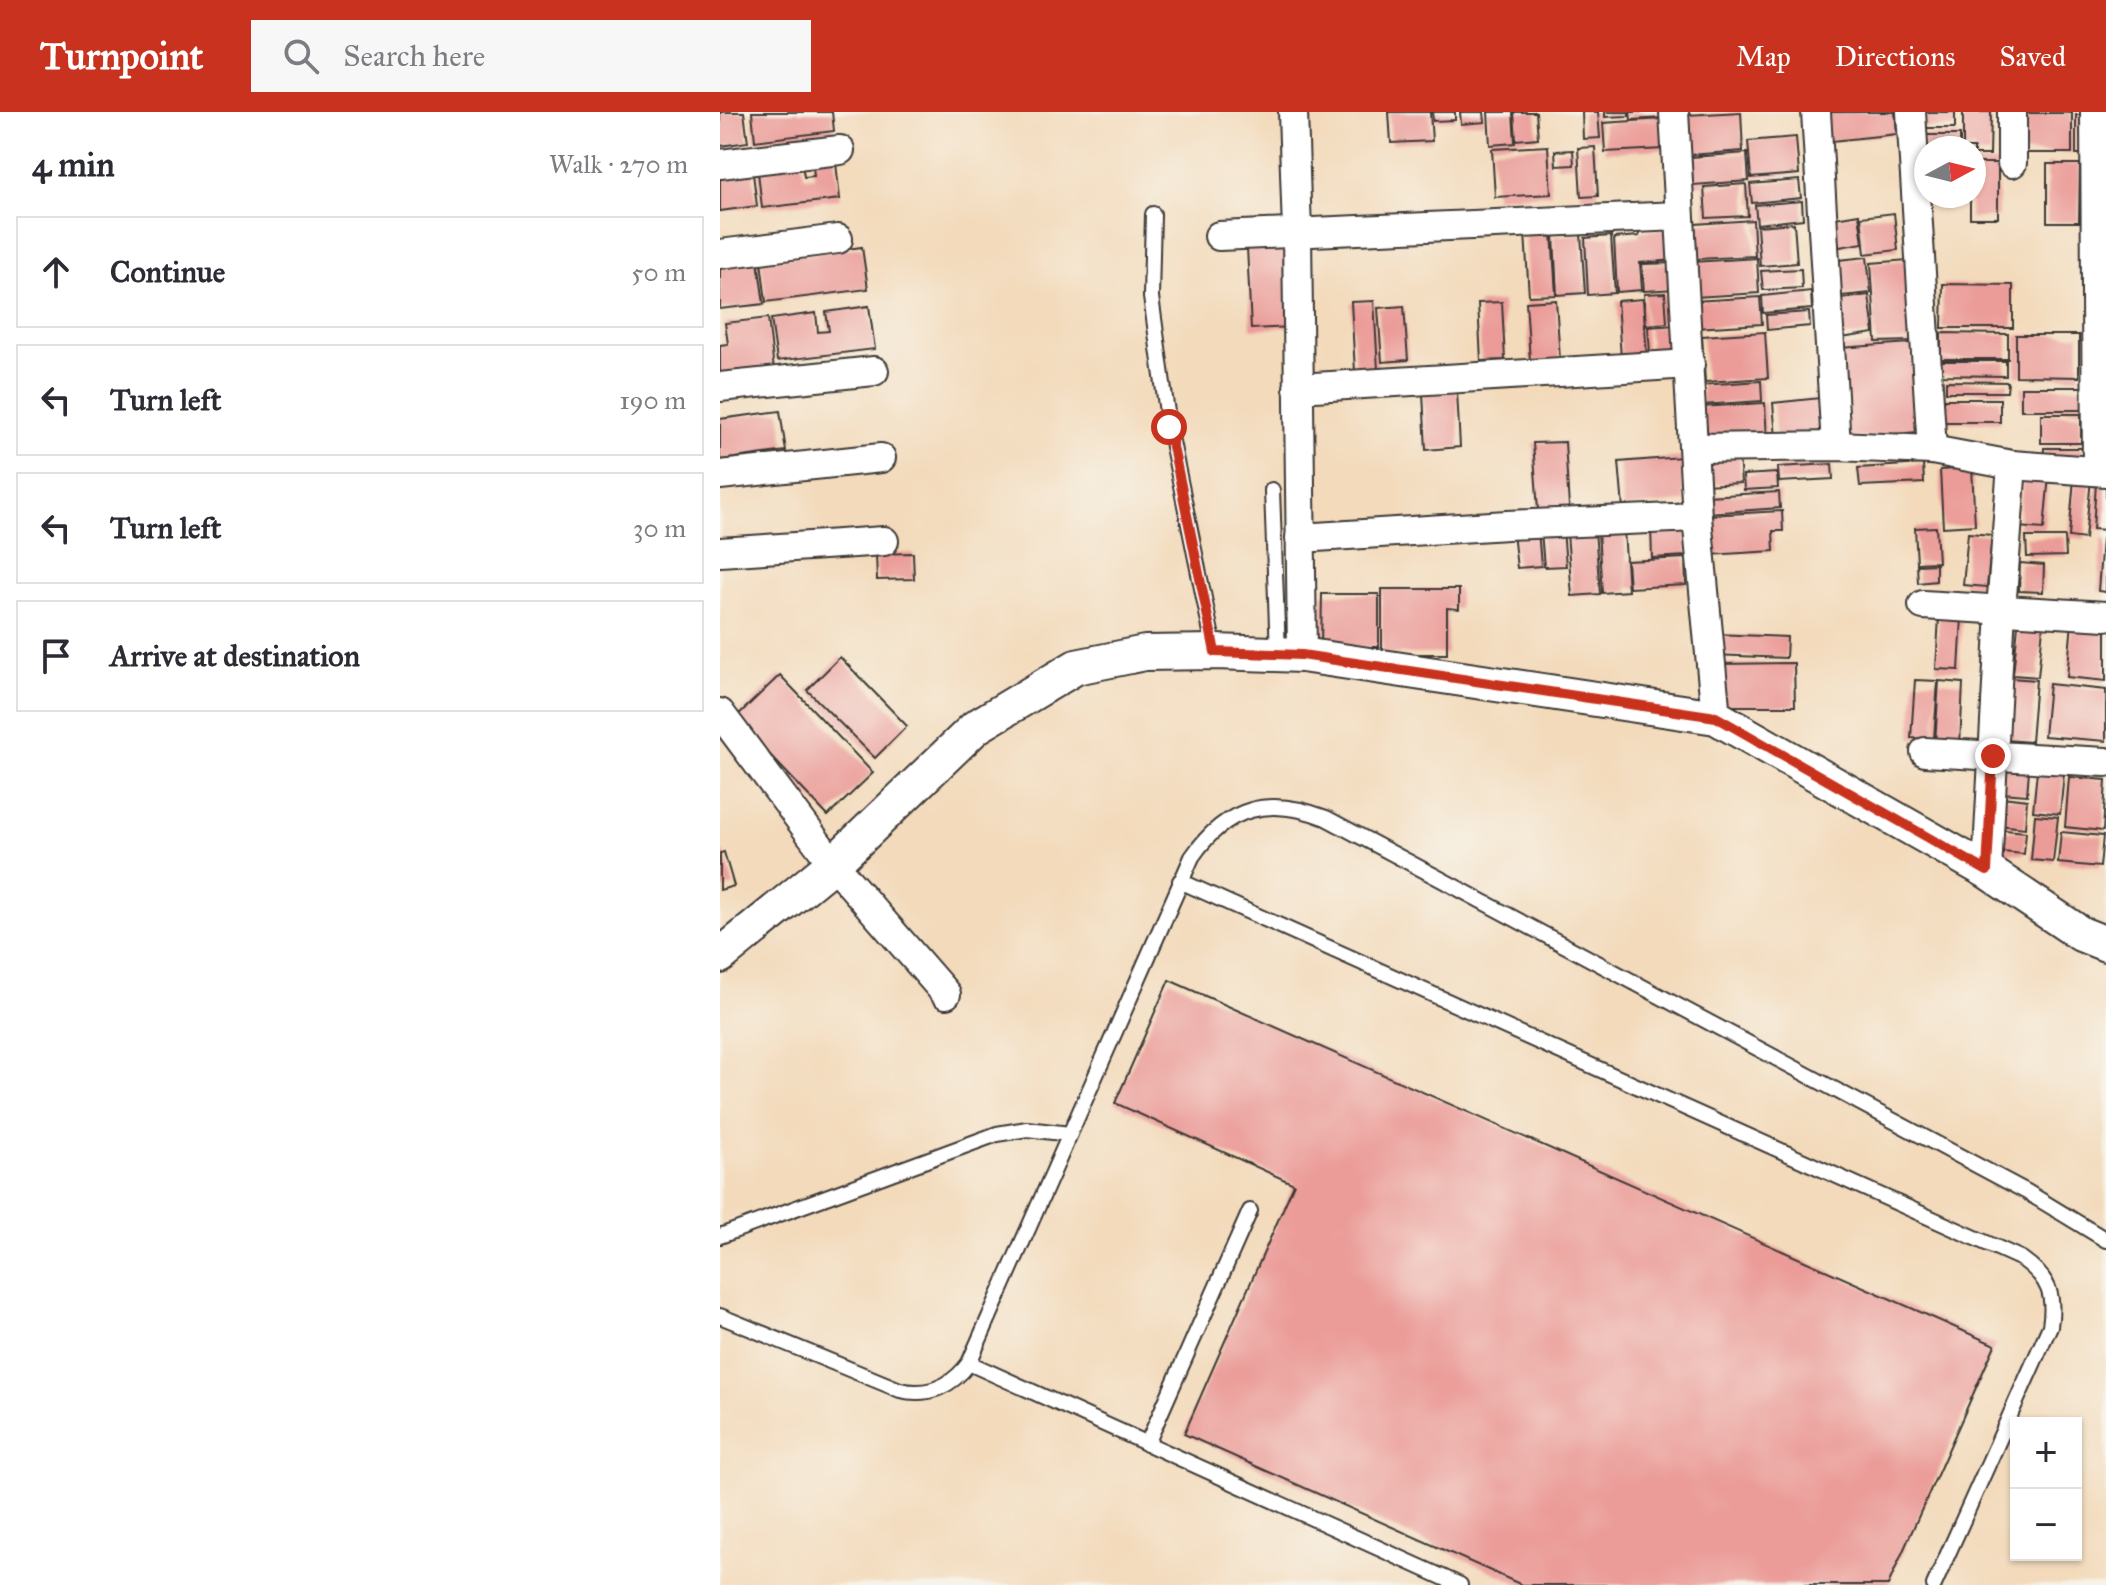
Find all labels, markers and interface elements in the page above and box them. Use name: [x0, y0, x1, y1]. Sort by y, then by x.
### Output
search box: [251, 20, 811, 92]
text: Turnpoint: [40, 33, 203, 79]
icon: search: [279, 34, 323, 78]
text: Search here: [343, 38, 485, 74]
text: Map: [1736, 39, 1791, 74]
text: Directions: [1835, 39, 1956, 74]
text: Saved: [2000, 39, 2066, 74]
north arrow: [1914, 136, 1986, 208]
text: 4 min: [32, 144, 115, 185]
text: Walk · 270 m: [549, 148, 688, 180]
icon: ahead: [34, 250, 78, 294]
text: Continue: [110, 254, 225, 290]
text: 50 m: [631, 256, 686, 288]
icon: left: [34, 378, 78, 422]
text: Turn left: [110, 382, 221, 418]
text: 190 m: [619, 384, 686, 416]
route start: [1151, 409, 1187, 445]
icon: left: [34, 506, 78, 550]
text: Turn left: [110, 510, 221, 546]
text: 30 m: [633, 512, 686, 544]
icon: arrive: [34, 634, 78, 678]
text: Arrive at destination: [110, 638, 360, 674]
route end: [1975, 738, 2011, 774]
map controls: [2010, 1417, 2082, 1561]
button: +: [2010, 1417, 2082, 1489]
button: −: [2010, 1489, 2082, 1561]

